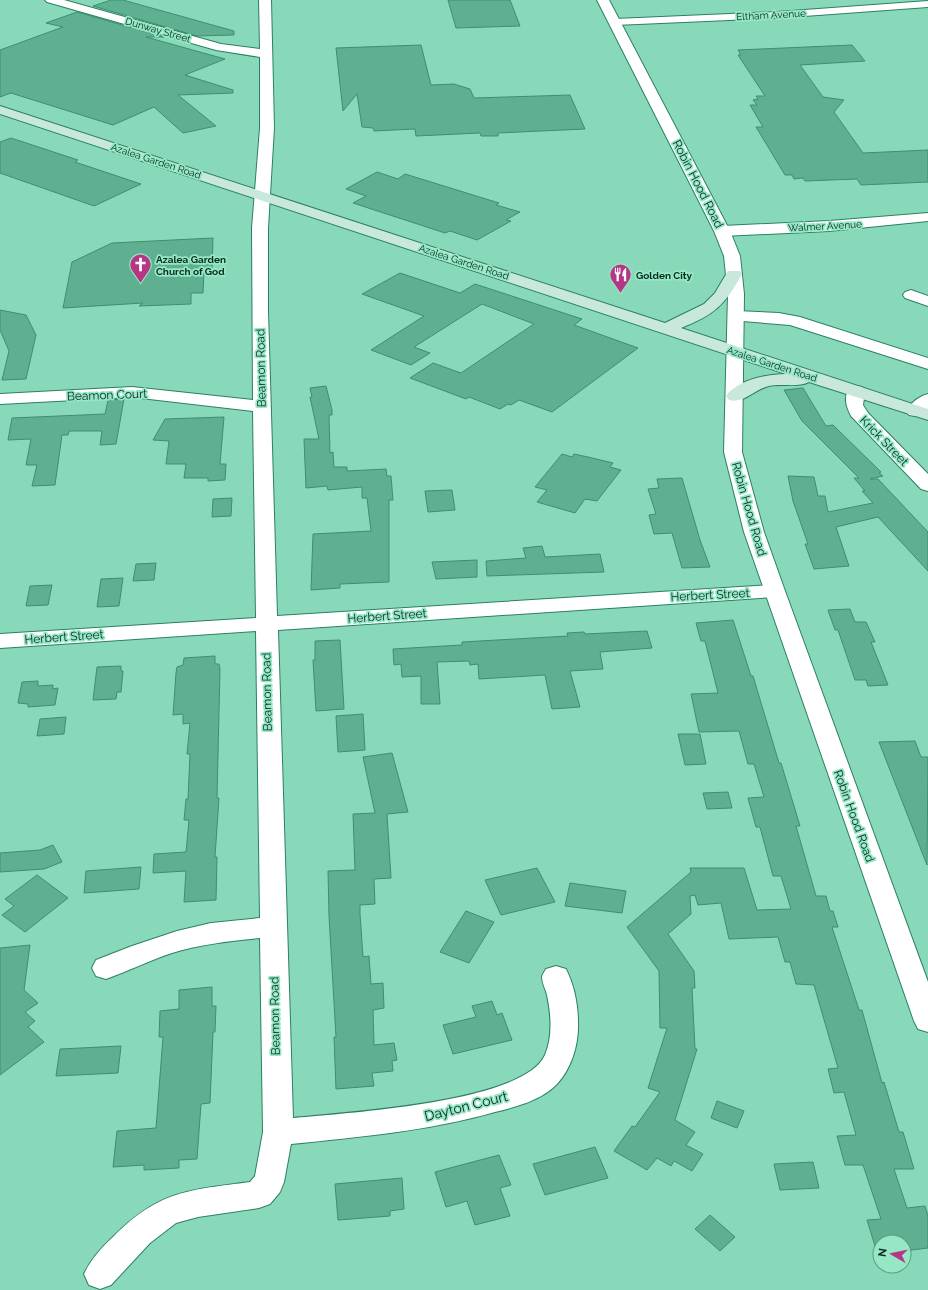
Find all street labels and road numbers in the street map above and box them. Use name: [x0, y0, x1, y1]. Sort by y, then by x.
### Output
street label: Eltham Avenue: [736, 8, 806, 22]
street label: Dunway Street: [124, 15, 193, 45]
street label: Robin Hood Road: [670, 138, 726, 230]
street label: Azalea Garden Road: [110, 141, 202, 181]
street label: Walmer Avenue: [788, 219, 862, 233]
street label: Azalea Garden Road: [418, 242, 510, 282]
street label: Beamon Road: [253, 329, 269, 407]
street label: Azalea Garden Road: [726, 344, 818, 384]
street label: Beamon Court: [67, 387, 147, 403]
street label: Krick Street: [857, 413, 911, 469]
street label: Robin Hood Road: [729, 460, 769, 558]
street label: Herbert Street: [670, 586, 750, 604]
street label: Herbert Street: [347, 606, 427, 626]
street label: Herbert Street: [24, 627, 104, 647]
street label: Beamon Road: [259, 653, 275, 731]
street label: Robin Hood Road: [831, 768, 877, 864]
street label: Beamon Road: [267, 977, 283, 1055]
street label: Dayton Court: [423, 1088, 510, 1124]

